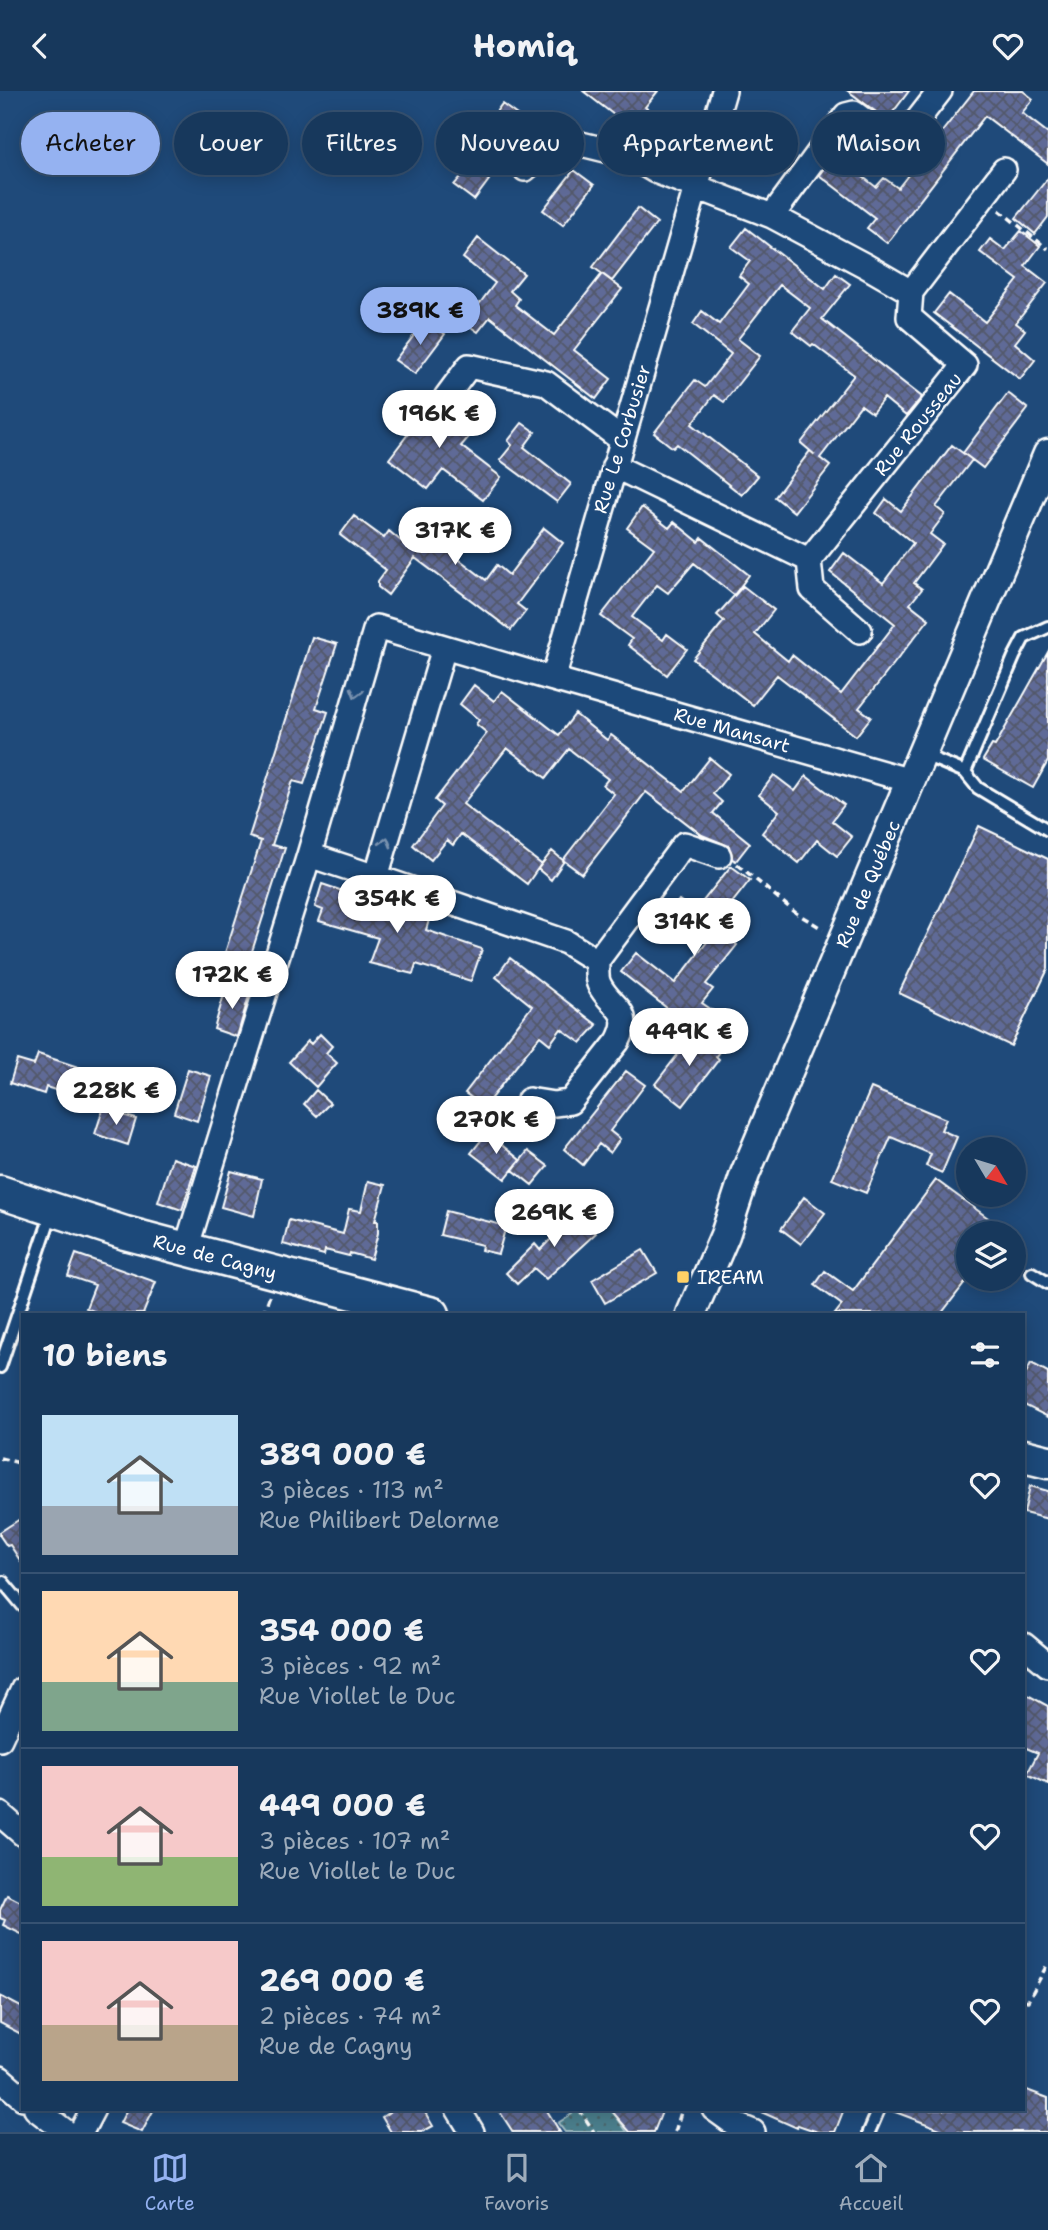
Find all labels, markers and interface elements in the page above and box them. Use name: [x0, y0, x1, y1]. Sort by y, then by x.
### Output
text: Homiq: [473, 24, 575, 67]
icon: back: [21, 27, 59, 65]
icon: heart: [989, 27, 1027, 65]
chip: Acheter: [21, 112, 160, 175]
chip: Louer: [174, 112, 288, 175]
chip: Filtres: [302, 112, 422, 175]
chip: Nouveau: [436, 112, 584, 175]
chip: Appartement: [598, 112, 798, 175]
chip: Maison: [812, 112, 945, 175]
pin: 389K €: [363, 287, 477, 347]
text: 389K €: [376, 295, 464, 325]
street label: Rue Le Corbusier: [587, 362, 657, 516]
street label: Rue Rousseau: [868, 367, 968, 481]
pin: 196K €: [382, 391, 496, 450]
text: 196K €: [398, 398, 480, 428]
pin: 317K €: [398, 507, 512, 567]
text: 317K €: [414, 515, 496, 545]
one-way arrow: [350, 687, 365, 699]
street label: Rue Mansart: [671, 701, 793, 759]
street label: Rue de Québec: [830, 816, 906, 952]
one-way arrow: [378, 836, 393, 848]
pin: 354K €: [340, 875, 454, 935]
text: 354K €: [354, 883, 440, 913]
pin: 314K €: [637, 899, 751, 958]
text: 314K €: [654, 906, 734, 936]
pin: 172K €: [175, 951, 289, 1011]
text: 172K €: [192, 959, 272, 989]
pin: 449K €: [632, 1009, 746, 1068]
text: 449K €: [645, 1016, 733, 1046]
pin: 228K €: [59, 1067, 173, 1127]
text: 228K €: [72, 1075, 160, 1105]
pin: 270K €: [439, 1097, 553, 1156]
text: 270K €: [453, 1104, 539, 1134]
north arrow: [956, 1137, 1026, 1207]
map controls: [956, 1137, 1026, 1291]
pin: 269K €: [497, 1189, 611, 1249]
text: 269K €: [511, 1197, 597, 1227]
button: layers: [956, 1221, 1026, 1291]
street label: Rue de Cagny: [150, 1229, 280, 1285]
place label: IREAM: [697, 1265, 764, 1290]
marker: IREAM: [675, 1269, 691, 1285]
text: 10 biens: [42, 1335, 168, 1376]
icon: filters: [966, 1336, 1004, 1374]
text: 389 000 €: [259, 1434, 426, 1475]
icon: home: [98, 1443, 182, 1527]
icon: heart: [966, 1466, 1004, 1504]
text: 3 pièces · 113 m²: [259, 1475, 444, 1505]
text: Rue Philibert Delorme: [259, 1505, 500, 1535]
text: 354 000 €: [259, 1610, 424, 1651]
icon: home: [98, 1619, 182, 1703]
icon: heart: [966, 1642, 1004, 1680]
text: 3 pièces · 92 m²: [259, 1651, 441, 1681]
text: Rue Viollet le Duc: [259, 1681, 456, 1711]
text: 449 000 €: [259, 1785, 426, 1826]
icon: home: [98, 1794, 182, 1878]
icon: heart: [966, 1817, 1004, 1855]
text: 3 pièces · 107 m²: [259, 1826, 450, 1856]
text: Rue Viollet le Duc: [259, 1856, 456, 1886]
text: 269 000 €: [259, 1960, 425, 2001]
icon: home: [98, 1969, 182, 2053]
icon: heart: [966, 1992, 1004, 2030]
text: 2 pièces · 74 m²: [259, 2001, 442, 2031]
text: Rue de Cagny: [259, 2031, 413, 2061]
tab: Carte: [145, 2149, 195, 2216]
tab: Favoris: [484, 2149, 549, 2216]
tab: Accueil: [839, 2149, 903, 2216]

